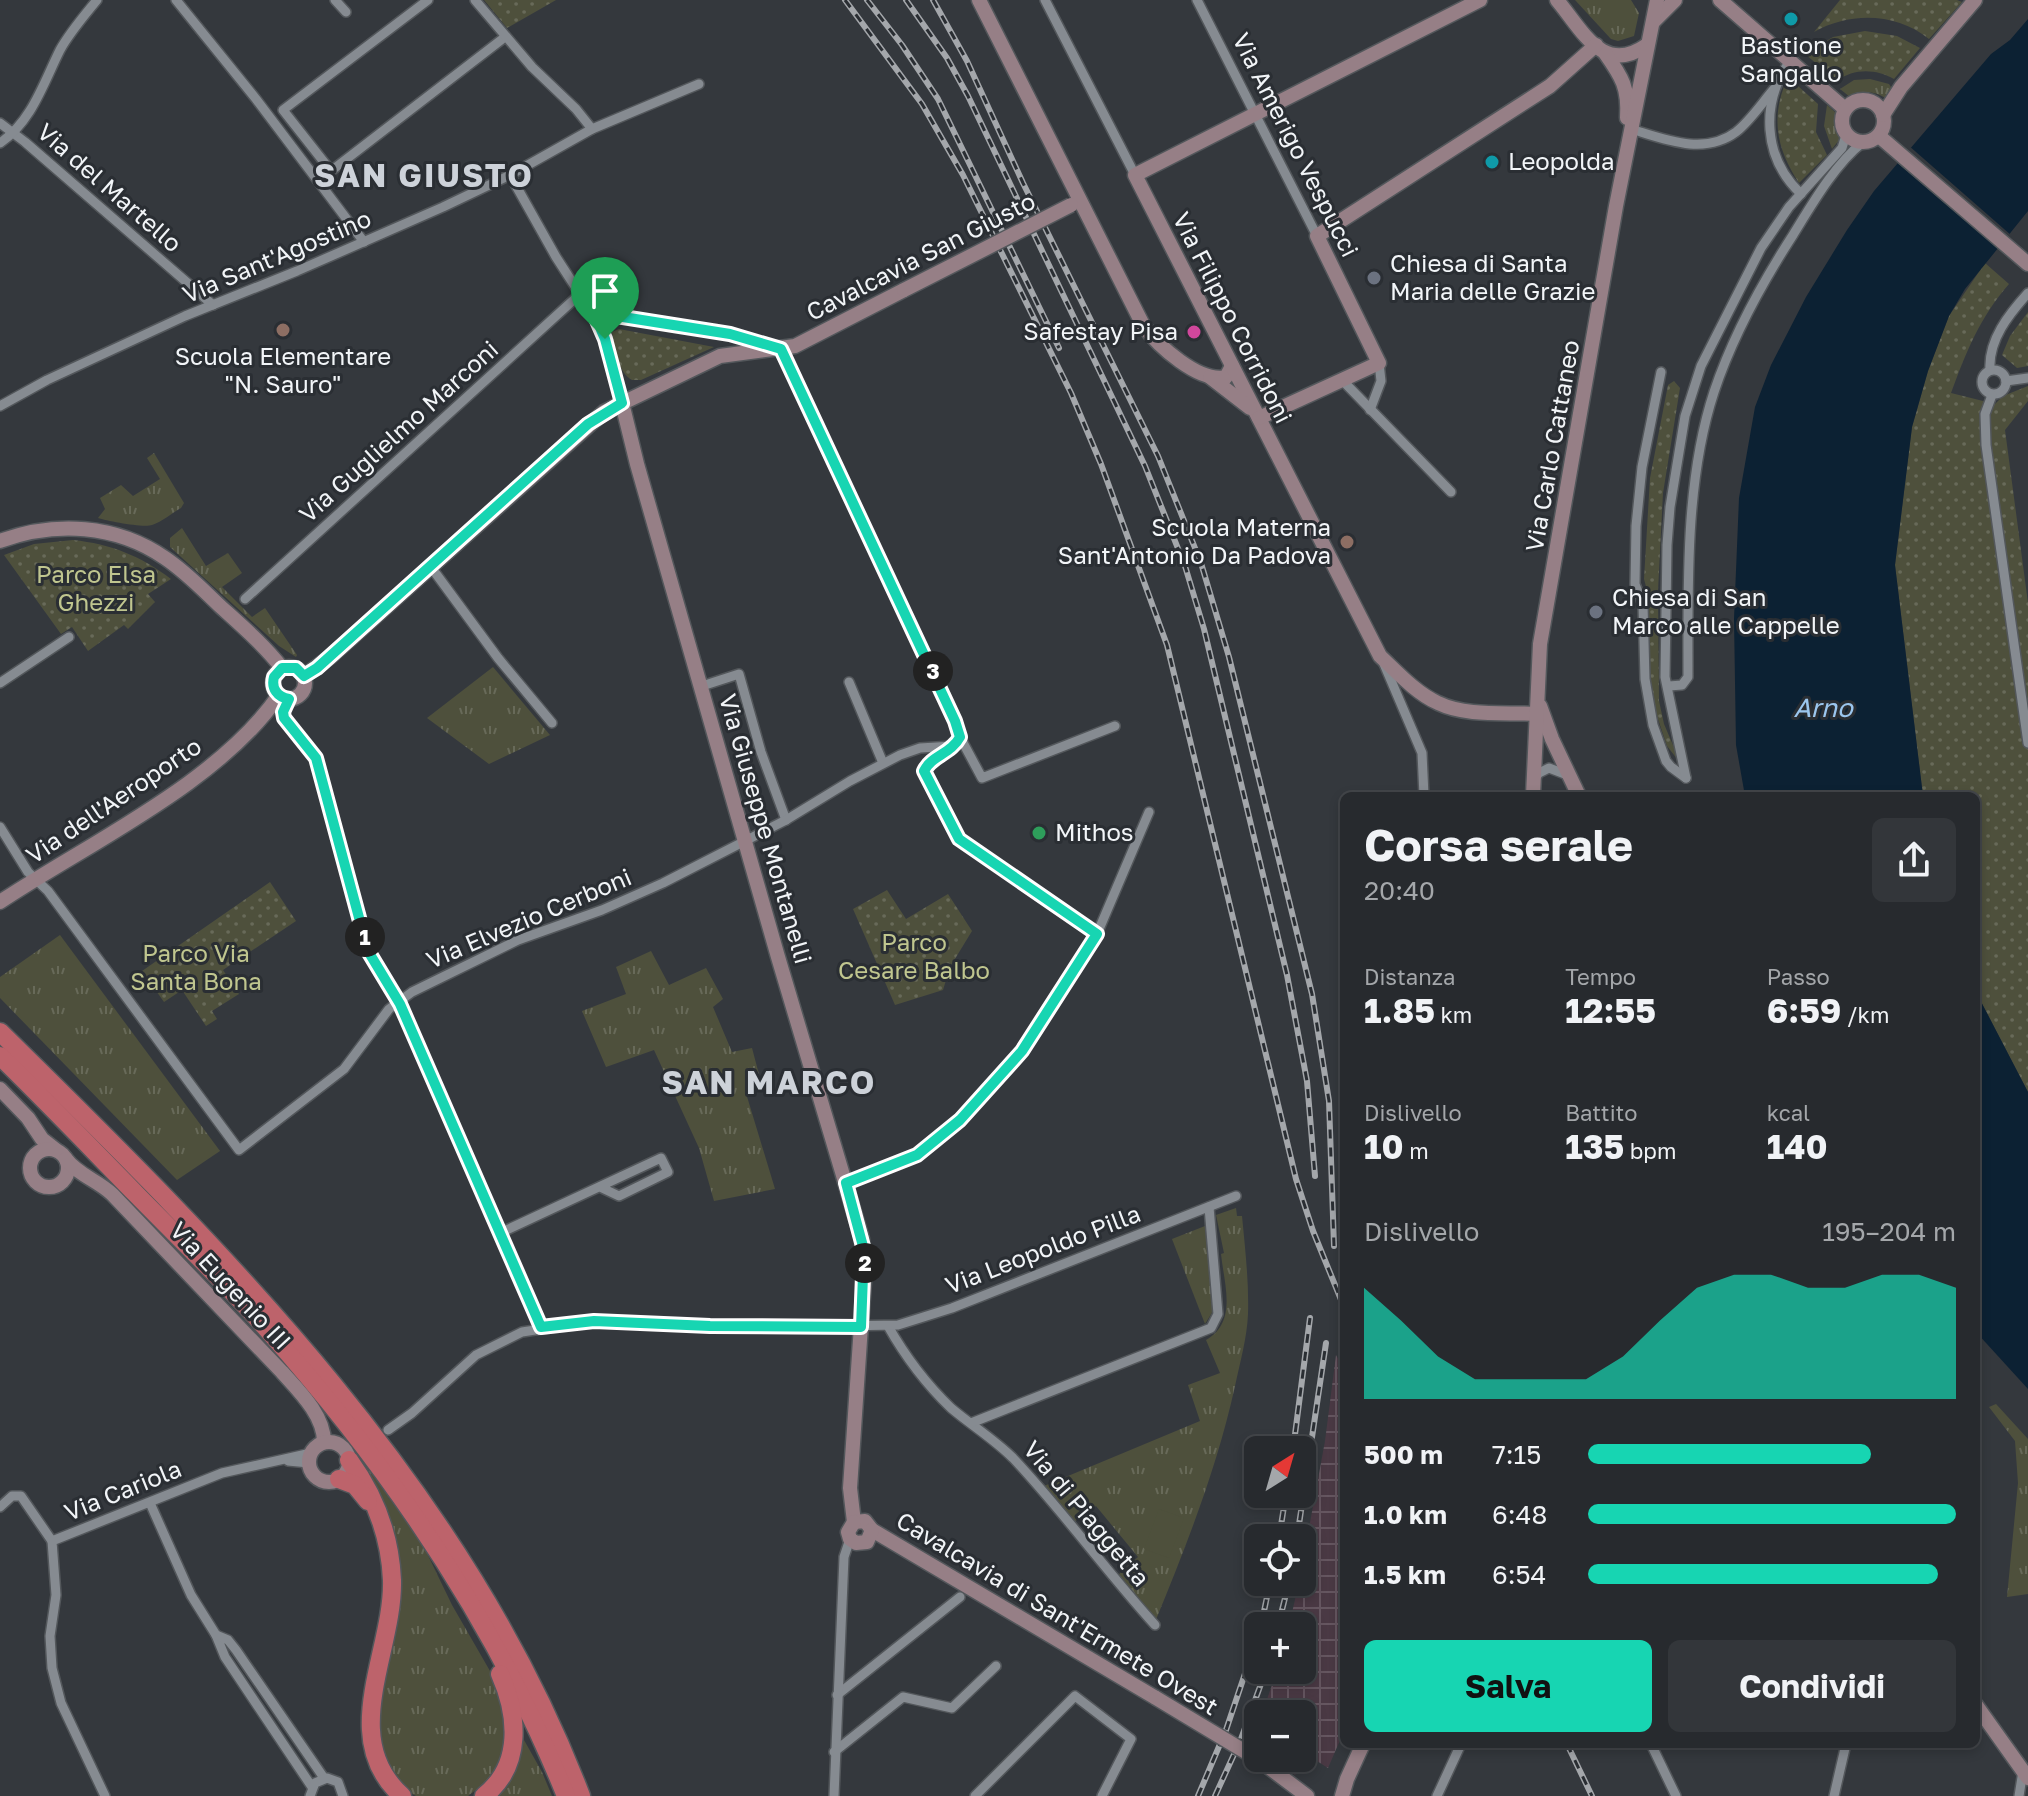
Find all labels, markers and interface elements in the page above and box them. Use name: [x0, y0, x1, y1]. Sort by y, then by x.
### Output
marker: Bastione Sangallo: [1782, 10, 1800, 28]
street label: Via Amerigo Vespucci: [1227, 28, 1365, 261]
place label: Bastione Sangallo: [1740, 30, 1842, 87]
street label: Via del Martello: [32, 116, 188, 257]
place label: Leopolda: [1508, 146, 1615, 175]
marker: Leopolda: [1483, 153, 1501, 171]
district label: SAN GIUSTO: [314, 156, 534, 194]
street label: Cavalcavia San Giusto: [801, 185, 1040, 326]
street label: Via Sant'Agostino: [178, 203, 375, 308]
street label: Via Filippo Corridoni: [1168, 207, 1299, 428]
place label: Chiesa di Santa Maria delle Grazie: [1390, 248, 1595, 305]
pin: [571, 257, 639, 339]
icon: arrive: [583, 269, 627, 313]
marker: Chiesa di Santa Maria delle Grazie: [1365, 269, 1383, 287]
place label: Safestay Pisa: [1023, 316, 1178, 345]
marker: Scuola Elementare "N. Sauro": [274, 321, 292, 339]
marker: Safestay Pisa: [1185, 323, 1203, 341]
street label: Via Guglielmo Marconi: [293, 334, 503, 528]
street label: Via Carlo Cattaneo: [1519, 338, 1584, 554]
place label: Scuola Elementare "N. Sauro": [175, 341, 391, 398]
place label: Scuola Materna Sant'Antonio Da Padova: [1058, 512, 1331, 569]
marker: Scuola Materna Sant'Antonio Da Padova: [1338, 533, 1356, 551]
park label: Parco Elsa Ghezzi: [36, 559, 156, 616]
place label: Chiesa di San Marco alle Cappelle: [1612, 582, 1840, 639]
marker: Chiesa di San Marco alle Cappelle: [1587, 603, 1605, 621]
pin: 3: [913, 651, 953, 691]
text: 3: [926, 657, 940, 684]
street label: Via Giuseppe Montanelli: [714, 690, 819, 967]
water label: Arno: [1793, 692, 1854, 723]
street label: Via dell'Aeroporto: [20, 730, 206, 869]
place label: Mithos: [1055, 817, 1134, 846]
text: Corsa serale: [1364, 818, 1633, 871]
button: share: [1872, 818, 1956, 902]
marker: Mithos: [1030, 824, 1048, 842]
street label: Via Elvezio Cerboni: [422, 861, 635, 974]
text: 20:40: [1364, 875, 1435, 906]
pin: 1: [345, 917, 385, 957]
text: 1: [359, 923, 371, 950]
park label: Parco Cesare Balbo: [838, 927, 990, 984]
park label: Parco Via Santa Bona: [130, 938, 262, 995]
text: Distanza: [1364, 963, 1455, 990]
text: Tempo: [1565, 963, 1636, 990]
text: Passo: [1767, 963, 1830, 990]
text: 1.85: [1364, 990, 1435, 1030]
text: 12:55: [1565, 990, 1656, 1030]
text: 6:59: [1767, 990, 1841, 1030]
text: km: [1435, 1001, 1472, 1028]
text: /km: [1841, 1001, 1889, 1028]
district label: SAN MARCO: [662, 1063, 876, 1101]
text: Dislivello: [1364, 1099, 1462, 1126]
text: Battito: [1565, 1099, 1638, 1126]
text: kcal: [1767, 1099, 1810, 1126]
text: 10: [1364, 1126, 1404, 1166]
text: 135: [1565, 1126, 1624, 1166]
text: 140: [1767, 1126, 1828, 1166]
text: m: [1404, 1137, 1429, 1164]
text: bpm: [1624, 1137, 1676, 1164]
street label: Via Leopoldo Pilla: [941, 1198, 1144, 1299]
street label: Via Eugenio III: [165, 1215, 298, 1355]
text: Dislivello: [1364, 1216, 1479, 1247]
text: 195–204 m: [1822, 1216, 1956, 1247]
pin: 2: [845, 1243, 885, 1283]
text: 2: [858, 1249, 872, 1276]
street label: Via di Piaggetta: [1018, 1434, 1156, 1592]
north arrow: [1244, 1436, 1316, 1508]
map controls: [1244, 1436, 1316, 1772]
text: 500 m: [1364, 1439, 1443, 1470]
text: 7:15: [1492, 1439, 1541, 1470]
street label: Via Cariola: [60, 1453, 185, 1526]
text: 1.0 km: [1364, 1499, 1447, 1530]
text: 6:48: [1492, 1499, 1547, 1530]
street label: Cavalcavia di Sant'Ermete Ovest: [892, 1505, 1224, 1720]
button: locate: [1244, 1524, 1316, 1596]
text: 1.5 km: [1364, 1559, 1446, 1590]
text: 6:54: [1492, 1559, 1546, 1590]
button: +: [1244, 1612, 1316, 1684]
button: Salva: [1364, 1640, 1652, 1732]
button: Condividi: [1668, 1640, 1956, 1732]
button: −: [1244, 1700, 1316, 1772]

